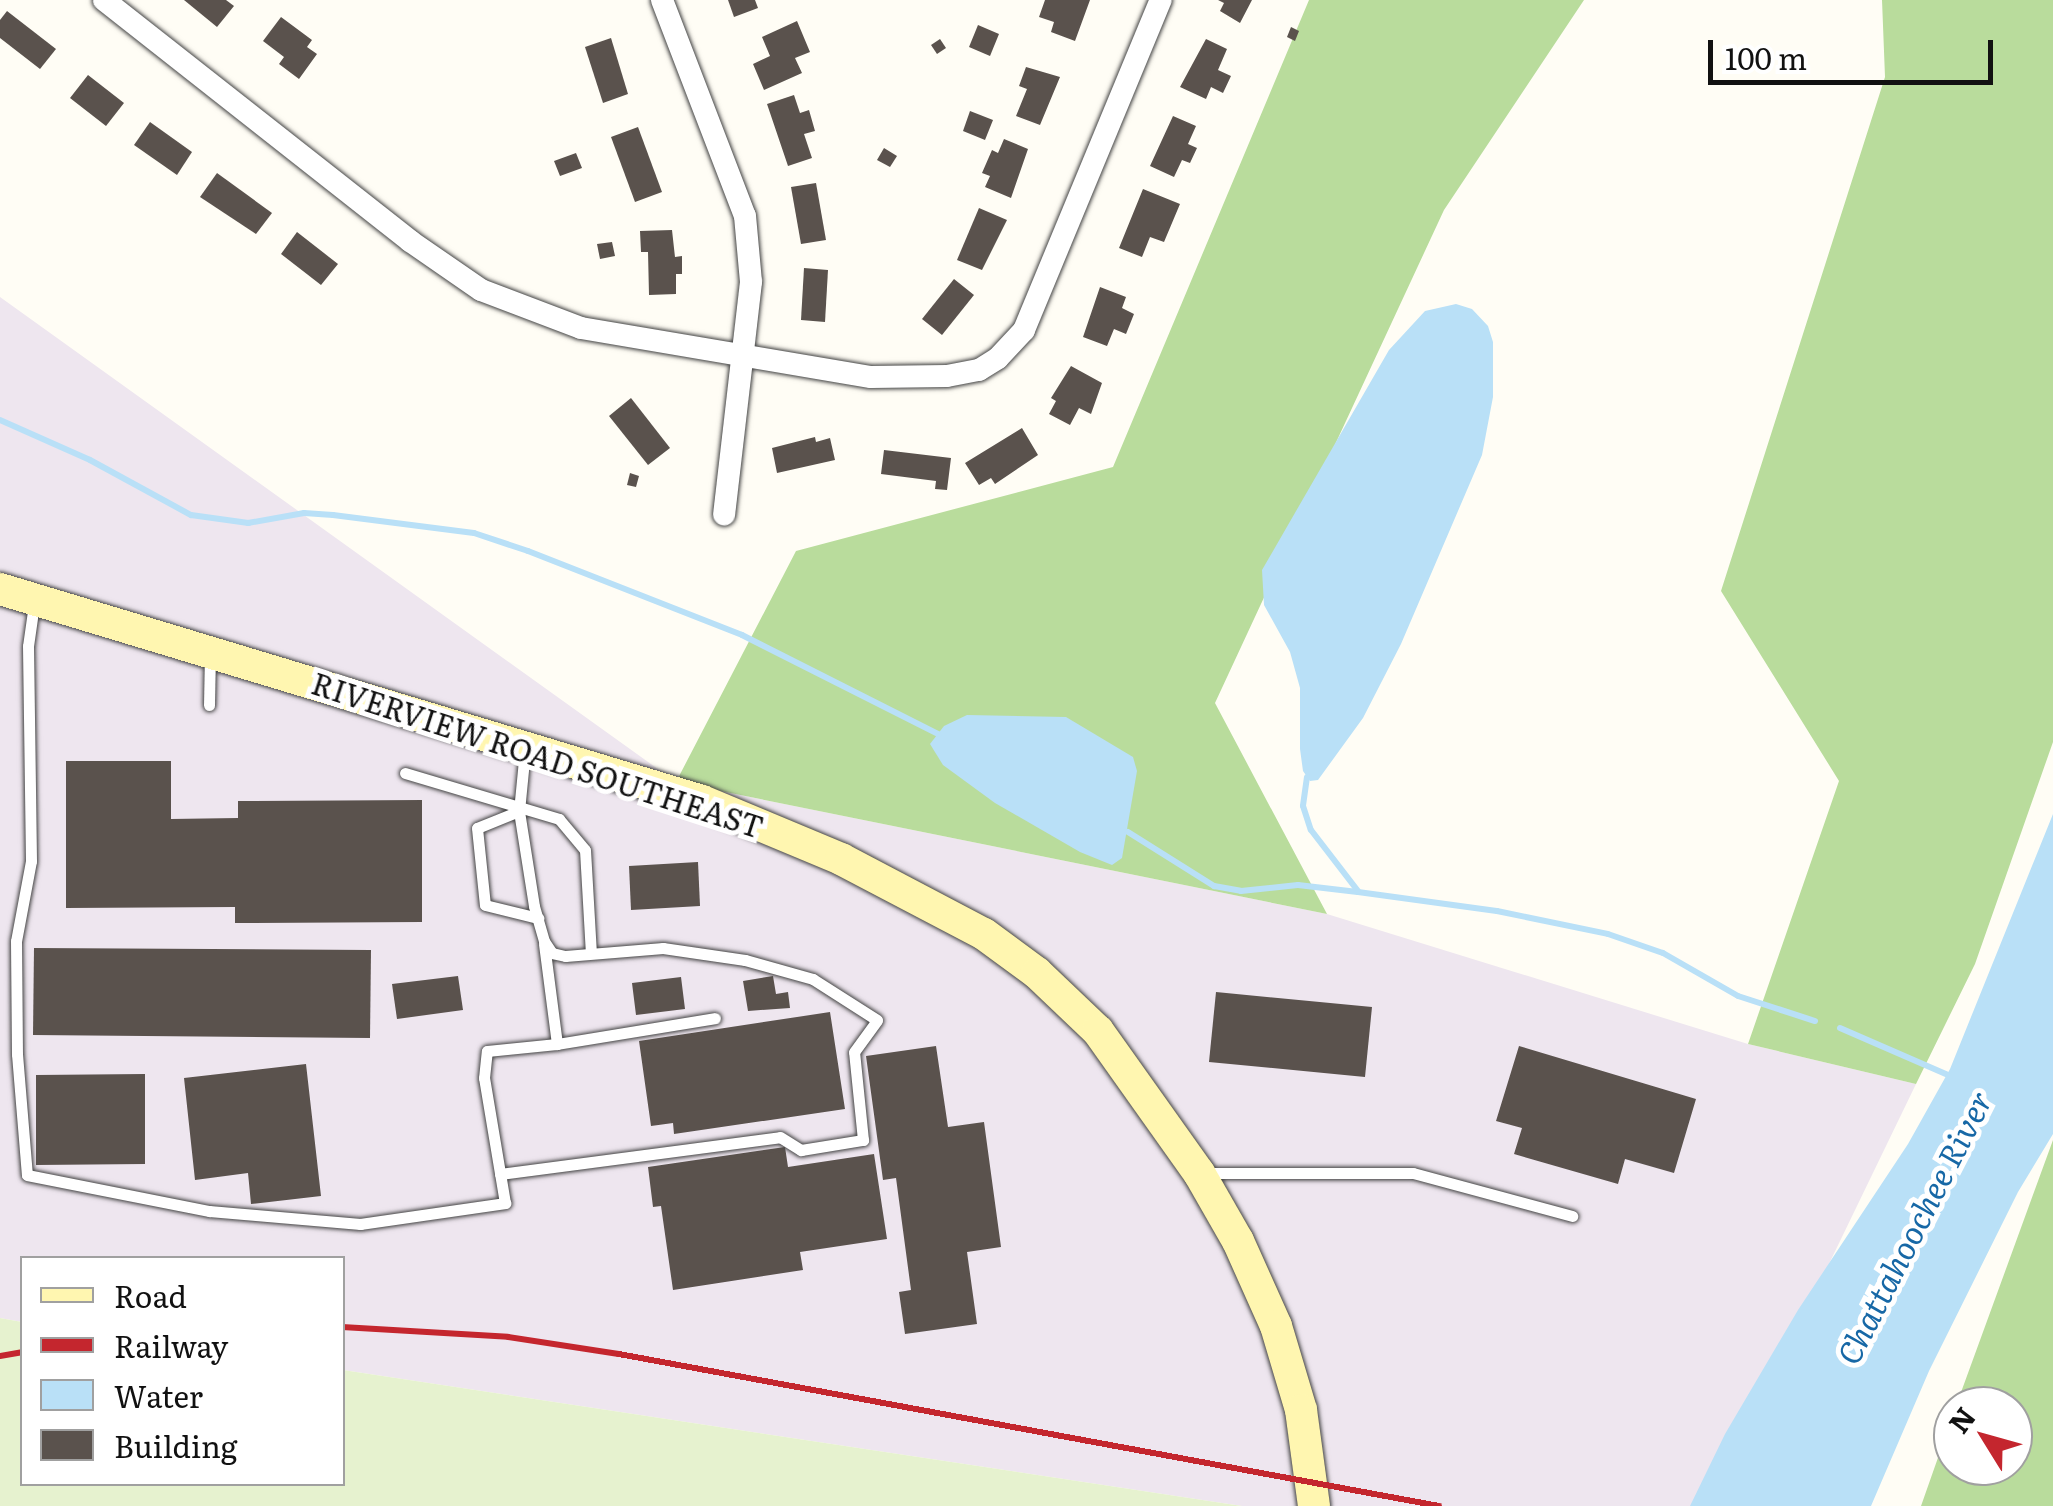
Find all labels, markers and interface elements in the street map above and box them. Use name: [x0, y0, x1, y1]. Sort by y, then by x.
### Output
scale bar: [1713, 20, 1998, 82]
text: 100 m: [1725, 35, 1807, 79]
street label: RIVERVIEW ROAD SOUTHEAST: [308, 664, 768, 844]
water label: Chattahoochee River: [1827, 1084, 1999, 1370]
legend: [20, 1256, 345, 1486]
text: Road: [114, 1273, 187, 1317]
text: Railway: [114, 1323, 228, 1367]
text: Water: [114, 1373, 203, 1417]
north arrow: [1933, 1386, 2033, 1486]
text: N: [1937, 1397, 1984, 1441]
text: Building: [114, 1423, 238, 1467]

